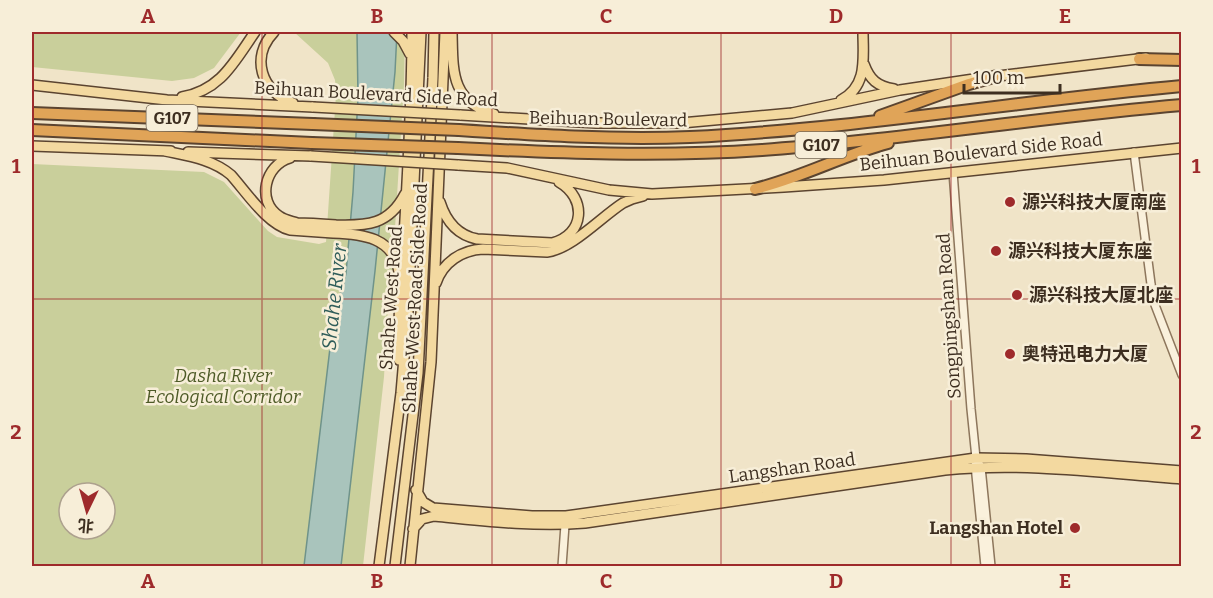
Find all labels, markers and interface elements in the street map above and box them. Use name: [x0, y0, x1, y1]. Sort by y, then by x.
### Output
text: A: [141, 4, 156, 28]
text: B: [371, 4, 384, 28]
text: C: [600, 4, 612, 28]
text: D: [829, 4, 843, 28]
text: E: [1059, 4, 1071, 28]
scale bar: [964, 57, 1060, 95]
text: 100 m: [973, 67, 1024, 89]
street label: Beihuan Boulevard Side Road: [253, 77, 499, 111]
road number: G107: [146, 105, 198, 131]
street label: Beihuan Boulevard: [529, 107, 688, 131]
street label: Beihuan Boulevard Side Road: [858, 128, 1104, 176]
road number: G107: [796, 132, 846, 158]
text: 1: [12, 154, 21, 178]
text: 1: [1192, 154, 1201, 178]
street label: Shahe West Road Side Road: [398, 182, 432, 413]
place label: 源兴科技大厦南座: [1022, 191, 1166, 213]
marker: 源兴科技大厦南座: [1003, 195, 1017, 209]
street label: Shahe West Road: [375, 225, 407, 371]
street label: Songpingshan Road: [932, 232, 966, 400]
place label: 源兴科技大厦东座: [1008, 240, 1152, 262]
water label: Shahe River: [316, 242, 352, 351]
marker: 源兴科技大厦东座: [989, 244, 1003, 258]
place label: 源兴科技大厦北座: [1029, 284, 1173, 306]
marker: 源兴科技大厦北座: [1010, 288, 1024, 302]
place label: 奥特迅电力大厦: [1022, 343, 1148, 365]
marker: 奥特迅电力大厦: [1003, 347, 1017, 361]
park label: Dasha River Ecological Corridor: [146, 365, 301, 408]
text: 2: [10, 420, 22, 444]
text: 2: [1190, 420, 1202, 444]
street label: Langshan Road: [727, 448, 857, 488]
north arrow: [57, 481, 117, 541]
text: 北: [77, 515, 95, 536]
place label: Langshan Hotel: [929, 517, 1063, 539]
marker: Langshan Hotel: [1068, 521, 1082, 535]
text: A: [141, 569, 156, 593]
text: B: [371, 569, 384, 593]
text: C: [600, 569, 612, 593]
text: D: [829, 569, 843, 593]
text: E: [1059, 569, 1071, 593]

